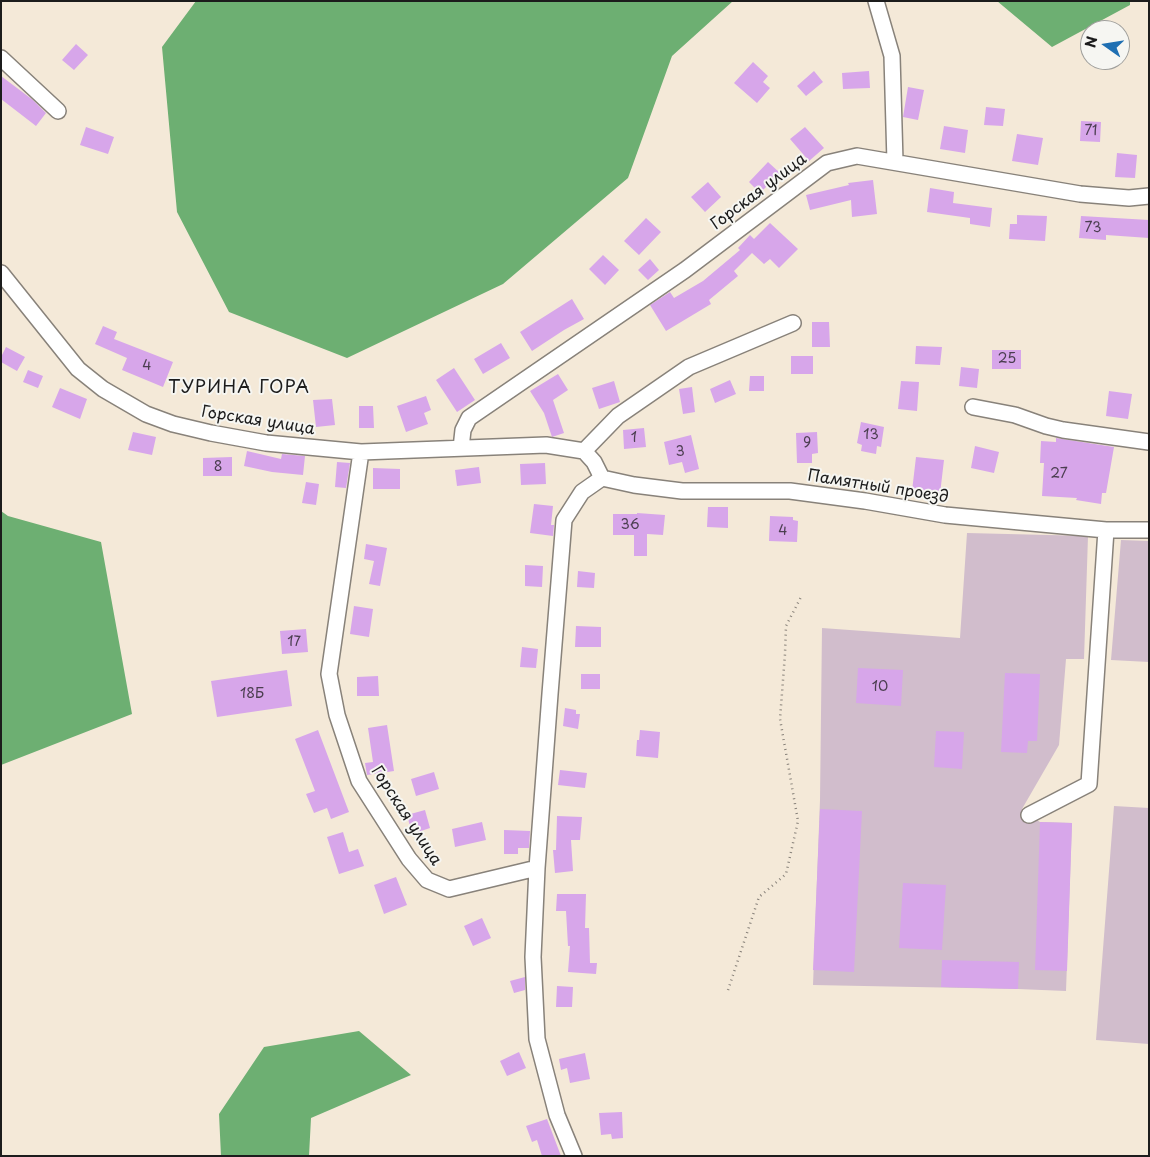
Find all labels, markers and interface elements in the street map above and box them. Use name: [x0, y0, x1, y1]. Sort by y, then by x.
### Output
north arrow: [1080, 20, 1130, 70]
text: N: [1079, 34, 1102, 50]
house number: 71: [1084, 123, 1098, 139]
street label: Горская улица: [707, 150, 811, 234]
house number: 73: [1085, 220, 1101, 236]
house number: 25: [998, 351, 1016, 367]
house number: 4: [142, 358, 152, 374]
district label: ТУРИНА ГОРА: [167, 377, 311, 399]
street label: Горская улица: [200, 403, 316, 439]
house number: 13: [863, 427, 879, 443]
house number: 1: [631, 430, 637, 446]
house number: 9: [803, 435, 811, 451]
house number: 3: [675, 444, 685, 460]
house number: 8: [214, 459, 222, 475]
street label: Памятный проезд: [806, 466, 950, 508]
house number: 27: [1050, 466, 1068, 482]
house number: 36: [620, 517, 640, 533]
house number: 4: [778, 523, 788, 539]
house number: 17: [287, 634, 301, 650]
house number: 10: [872, 679, 888, 695]
house number: 18Б: [240, 686, 264, 702]
street label: Горская улица: [367, 763, 445, 869]

